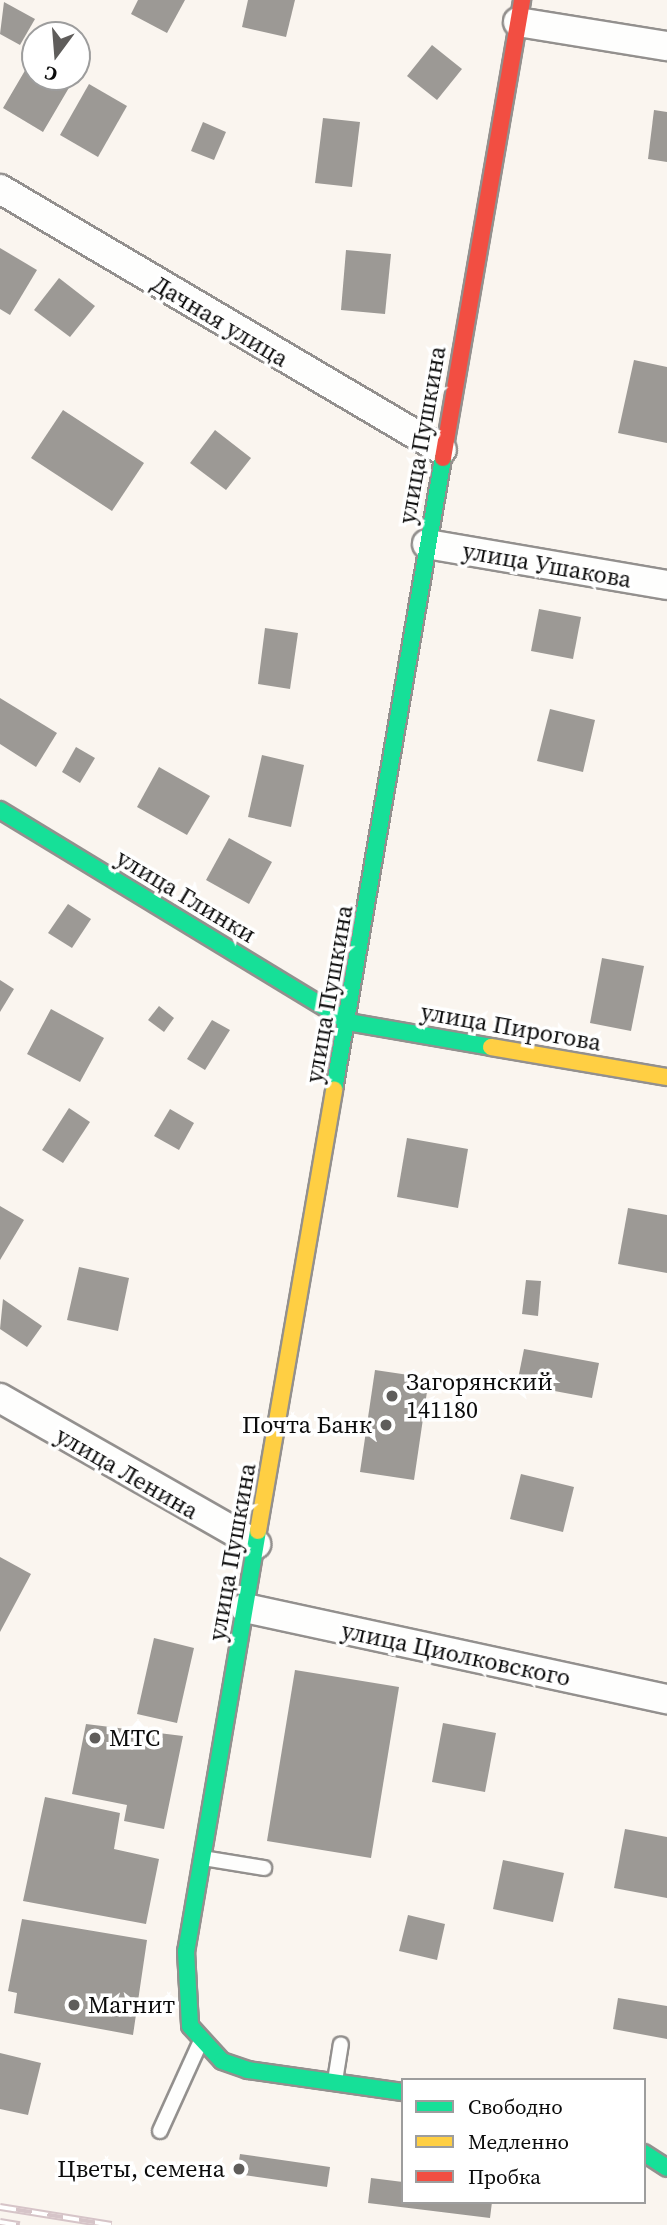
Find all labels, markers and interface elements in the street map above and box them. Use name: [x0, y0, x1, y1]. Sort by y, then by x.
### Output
north arrow: [21, 21, 91, 91]
text: С: [42, 60, 60, 88]
street label: Дачная улица: [146, 269, 294, 373]
street label: улица Пушкина: [392, 344, 452, 526]
street label: улица Ушакова: [460, 536, 634, 594]
street label: улица Глинки: [111, 843, 261, 949]
street label: улица Пушкина: [299, 903, 359, 1085]
street label: улица Пирогова: [419, 997, 603, 1057]
place label: Загорянский 141180: [406, 1368, 553, 1424]
marker: Загорянский 141180: [384, 1388, 400, 1404]
place label: Почта Банк: [242, 1411, 372, 1439]
marker: Почта Банк: [378, 1417, 394, 1433]
street label: улица Ленина: [51, 1421, 203, 1525]
street label: улица Пушкина: [202, 1461, 262, 1643]
street label: улица Циолковского: [339, 1616, 573, 1692]
place label: МТС: [109, 1724, 160, 1752]
marker: МТС: [87, 1730, 103, 1746]
place label: Магнит: [88, 1991, 175, 2019]
marker: Магнит: [66, 1997, 82, 2013]
legend: [401, 2078, 646, 2204]
text: Свободно: [468, 2092, 563, 2121]
text: Медленно: [468, 2127, 569, 2156]
place label: Цветы, семена: [57, 2155, 225, 2183]
marker: Цветы, семена: [231, 2161, 247, 2177]
text: Пробка: [468, 2162, 541, 2191]

